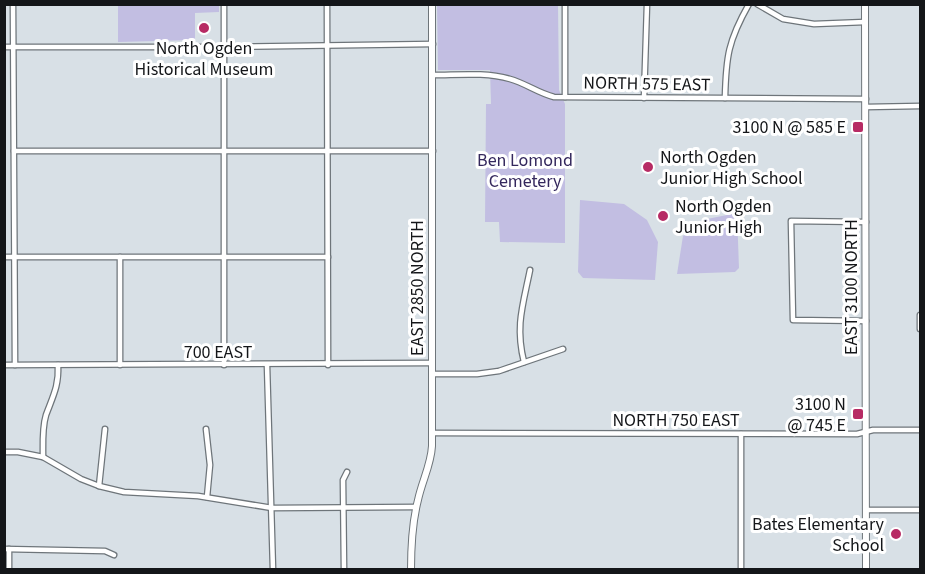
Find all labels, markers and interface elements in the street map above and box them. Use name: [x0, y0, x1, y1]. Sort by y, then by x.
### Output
marker: North Ogden Historical Museum: [197, 21, 211, 35]
place label: North Ogden Historical Museum: [135, 36, 273, 82]
street label: NORTH 575 EAST: [583, 70, 711, 98]
place label: 3100 N @ 585 E: [733, 115, 846, 140]
marker: 3100 N @ 585 E: [851, 120, 865, 134]
place label: North Ogden Junior High School: [660, 145, 803, 191]
park label: Ben Lomond Cemetery: [477, 148, 573, 194]
marker: North Ogden Junior High School: [641, 160, 655, 174]
place label: North Ogden Junior High: [675, 194, 772, 240]
marker: North Ogden Junior High: [656, 209, 670, 223]
street label: EAST 3100 NORTH: [839, 219, 864, 355]
street label: EAST 2850 NORTH: [405, 220, 430, 356]
street label: 700 EAST: [184, 340, 253, 365]
place label: 3100 N @ 745 E: [787, 392, 846, 438]
marker: 3100 N @ 745 E: [851, 407, 865, 421]
street label: NORTH 750 EAST: [612, 408, 740, 433]
place label: Bates Elementary School: [752, 512, 885, 558]
marker: Bates Elementary School: [889, 527, 903, 541]

